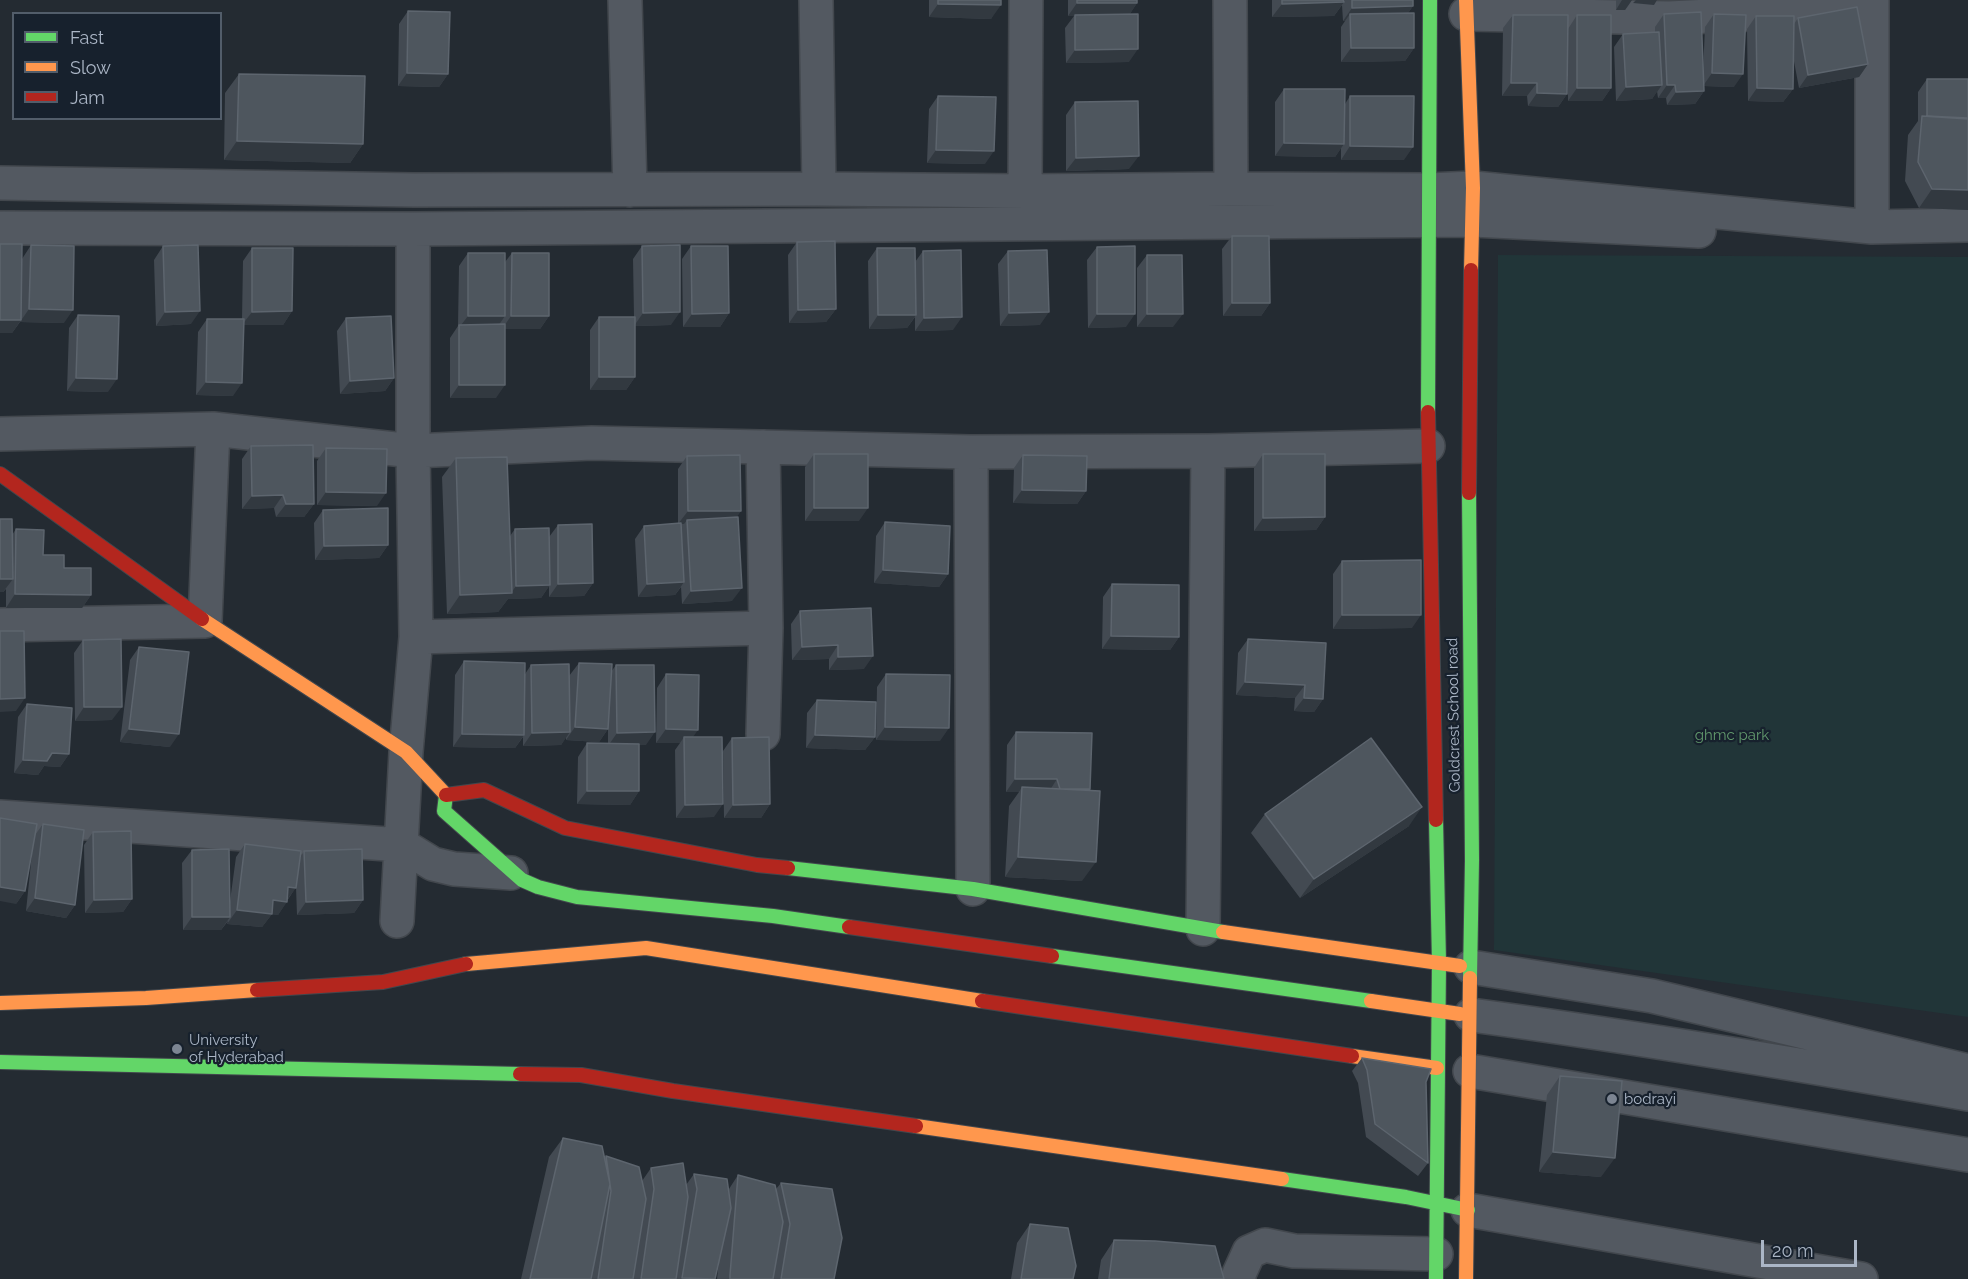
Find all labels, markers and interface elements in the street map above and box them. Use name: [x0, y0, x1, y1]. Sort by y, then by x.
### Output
legend: [12, 12, 222, 120]
text: Fast: [70, 27, 104, 48]
text: Slow: [70, 57, 111, 78]
text: Jam: [70, 87, 105, 108]
street label: Goldcrest School road: [1444, 638, 1464, 792]
park label: ghmc park: [1695, 726, 1769, 744]
place label: University of Hyderabad: [189, 1031, 284, 1066]
marker: University of Hyderabad: [170, 1042, 184, 1056]
place label: bodrayi: [1624, 1090, 1676, 1108]
marker: bodrayi: [1605, 1092, 1619, 1106]
scale bar: [1764, 1228, 1860, 1266]
text: 20 m: [1772, 1240, 1814, 1261]

